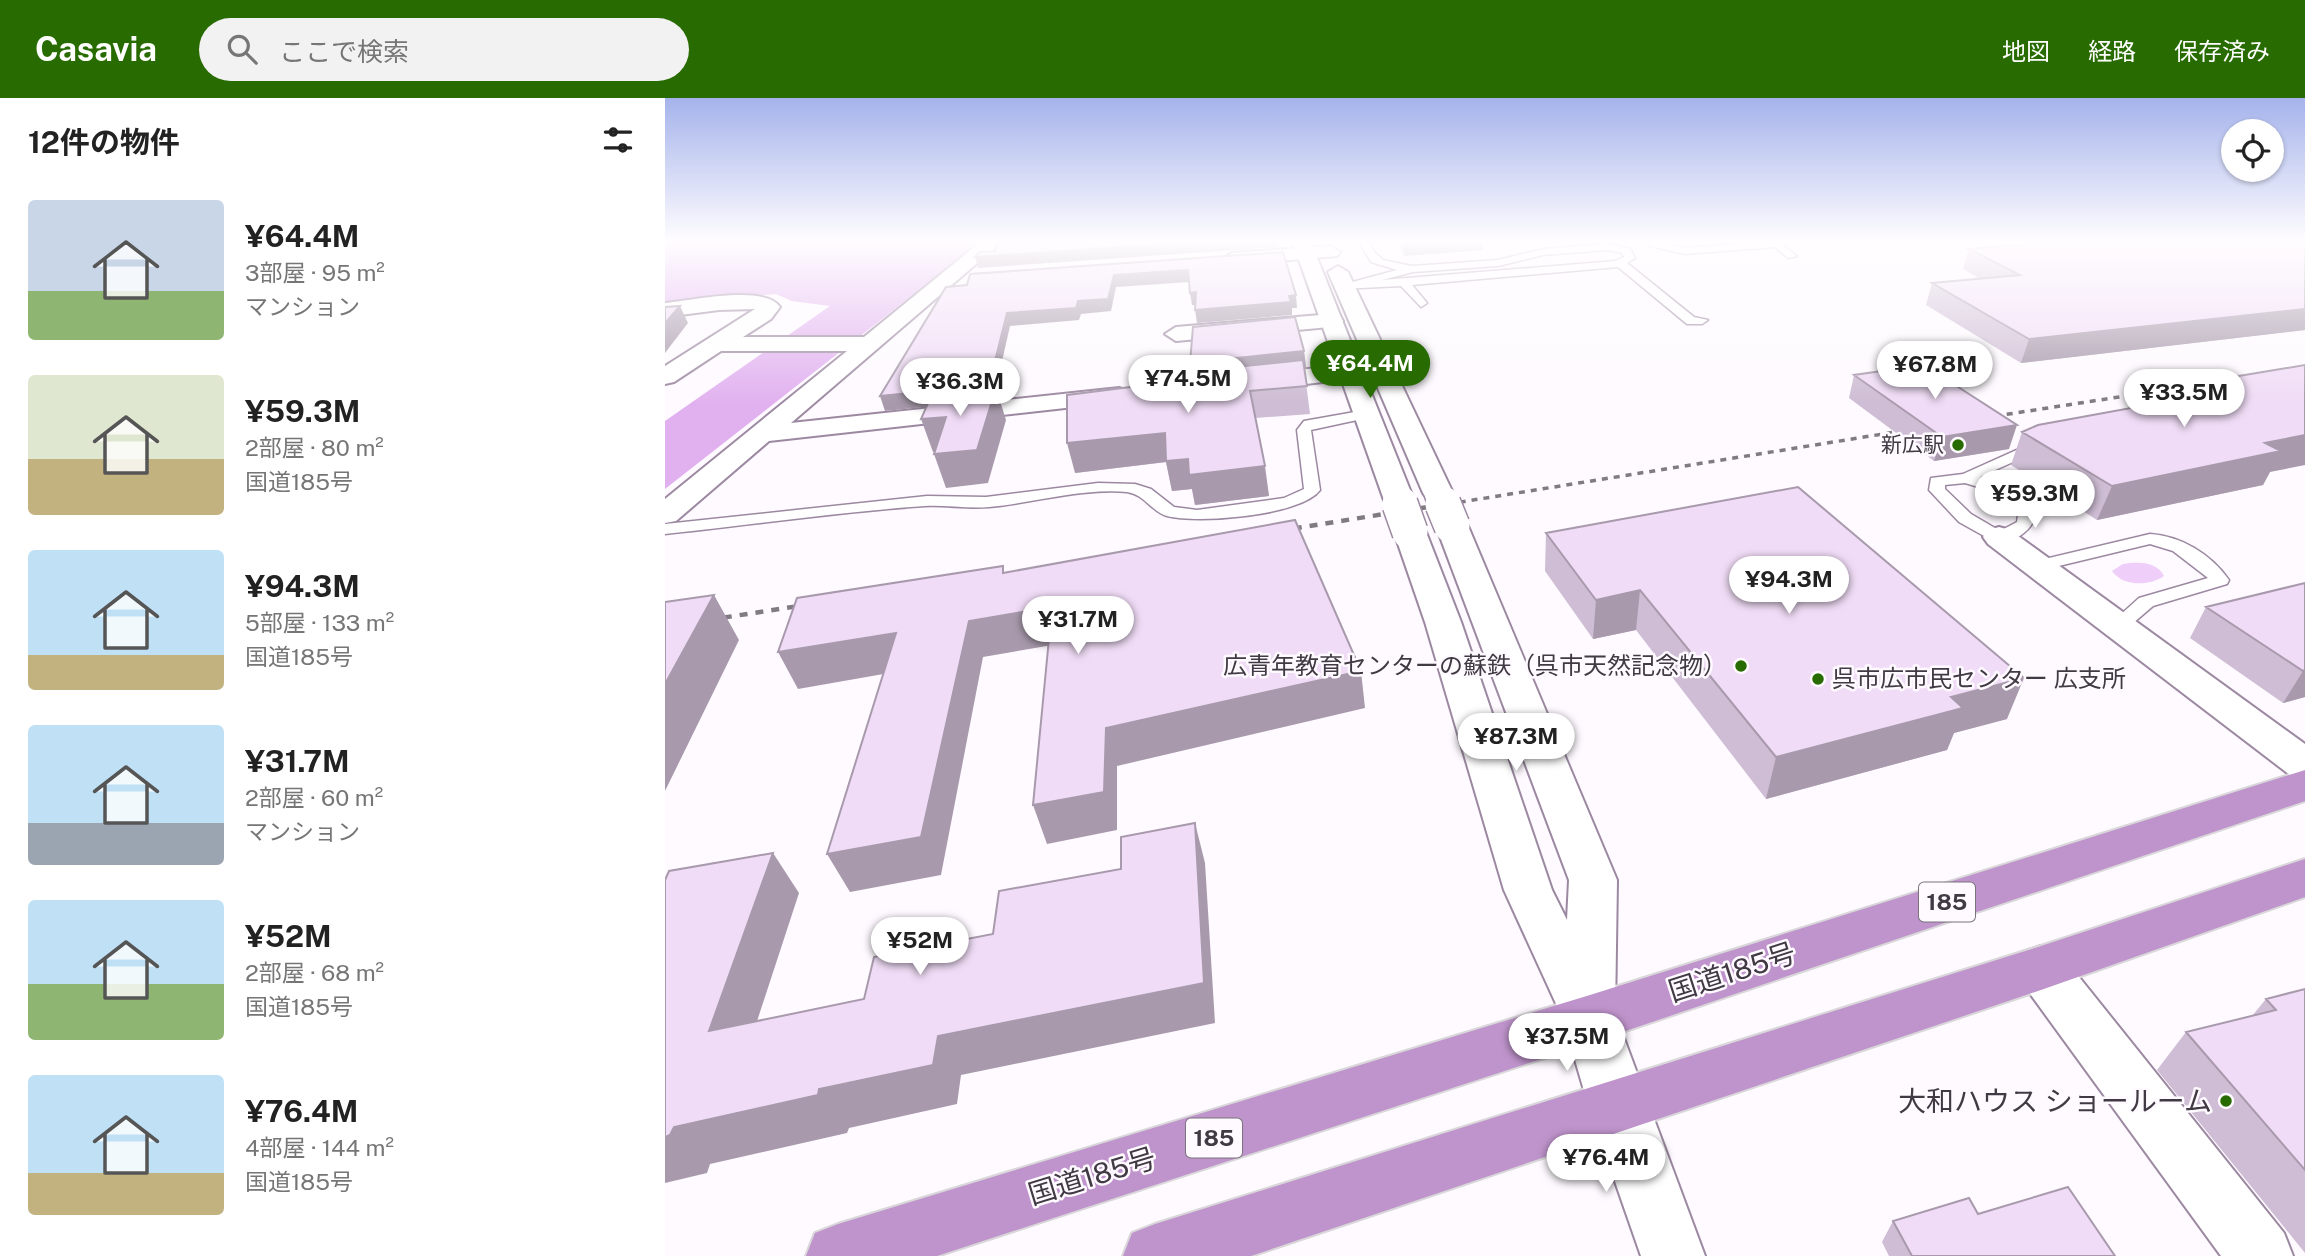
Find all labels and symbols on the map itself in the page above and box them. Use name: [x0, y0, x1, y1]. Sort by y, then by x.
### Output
pin: ¥64.4M: [1313, 341, 1427, 400]
pin: ¥67.8M: [1878, 342, 1992, 401]
pin: ¥74.5M: [1131, 356, 1245, 415]
pin: ¥36.3M: [903, 358, 1017, 418]
pin: ¥33.5M: [2127, 370, 2241, 429]
place label: 新広駅: [1881, 432, 1944, 457]
marker: 新広駅: [1950, 437, 1966, 453]
pin: ¥59.3M: [1978, 470, 2092, 530]
pin: ¥94.3M: [1732, 556, 1846, 616]
pin: ¥31.7M: [1021, 596, 1135, 656]
place label: 広青年教育センターの蘇鉄（呉市天然記念物）: [1223, 651, 1727, 679]
marker: 広青年教育センターの蘇鉄（呉市天然記念物）: [1733, 658, 1749, 674]
place label: 呉市広市民センター 広支所: [1832, 664, 2126, 692]
marker: 呉市広市民センター 広支所: [1810, 671, 1826, 687]
pin: ¥87.3M: [1459, 714, 1573, 773]
road number: 185: [1919, 882, 1975, 922]
pin: ¥52M: [879, 918, 961, 977]
street label: 国道185号: [1664, 936, 1799, 1008]
pin: ¥37.5M: [1510, 1014, 1624, 1073]
place label: 大和ハウス ショールーム: [1898, 1084, 2212, 1117]
marker: 大和ハウス ショールーム: [2218, 1093, 2234, 1109]
road number: 185: [1186, 1119, 1242, 1158]
pin: ¥76.4M: [1549, 1134, 1663, 1194]
street label: 国道185号: [1024, 1141, 1160, 1211]

